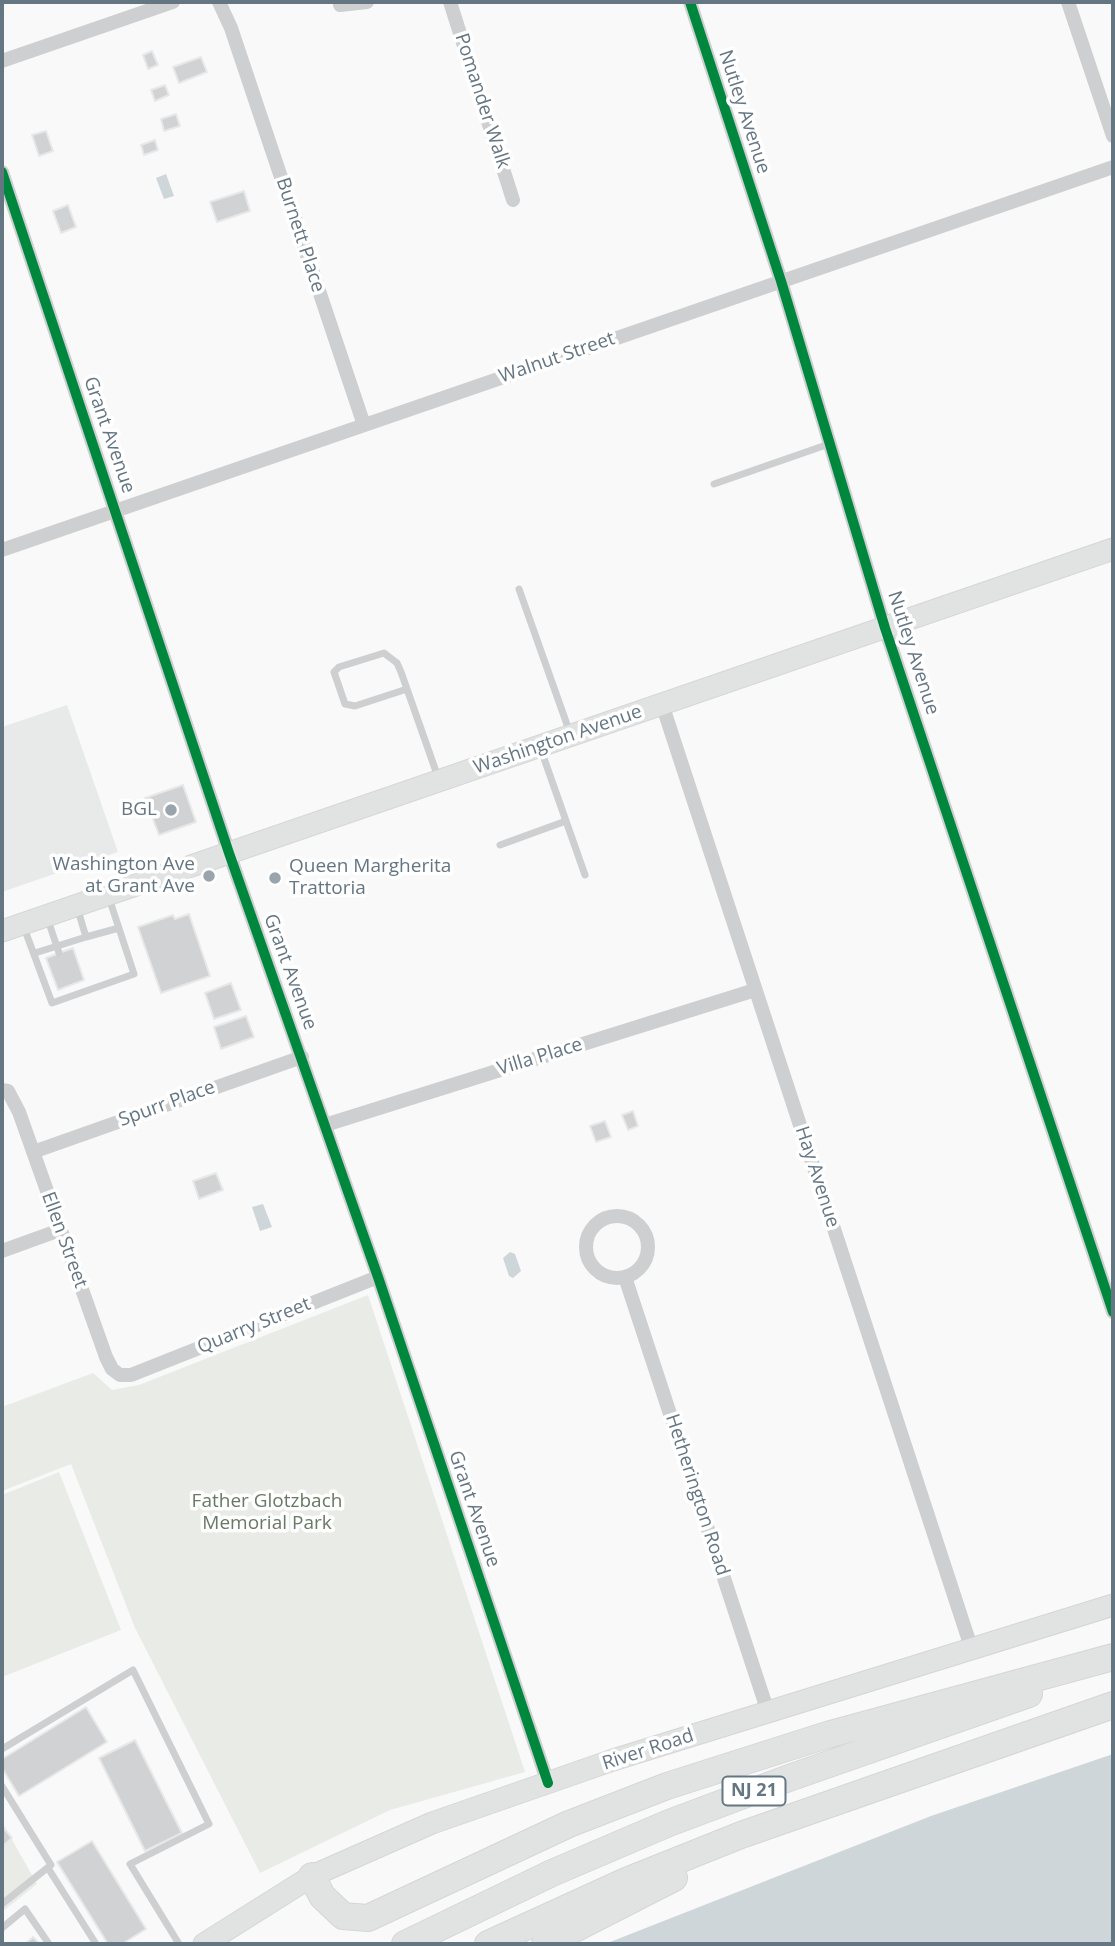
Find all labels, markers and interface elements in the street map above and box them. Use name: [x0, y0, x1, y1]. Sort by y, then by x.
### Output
street label: Pomander Walk: [449, 31, 515, 171]
street label: Nutley Avenue: [713, 47, 775, 177]
street label: Burnett Place: [271, 175, 329, 295]
street label: Walnut Street: [496, 328, 618, 388]
street label: Grant Avenue: [78, 374, 140, 496]
street label: Nutley Avenue: [882, 588, 944, 718]
street label: Washington Avenue: [471, 700, 645, 780]
place label: BGL: [121, 799, 157, 821]
marker: BGL: [163, 802, 179, 818]
place label: Washington Ave at Grant Ave: [52, 854, 195, 898]
place label: Queen Margherita Trattoria: [289, 856, 451, 900]
marker: Washington Ave at Grant Ave: [201, 868, 217, 884]
marker: Queen Margherita Trattoria: [267, 870, 283, 886]
street label: Grant Avenue: [258, 911, 322, 1033]
street label: Villa Place: [495, 1033, 585, 1081]
street label: Spurr Place: [116, 1076, 218, 1132]
street label: Hay Avenue: [790, 1123, 844, 1231]
street label: Ellen Street: [36, 1189, 92, 1291]
street label: Quarry Street: [194, 1293, 314, 1359]
street label: Hetherington Road: [660, 1411, 734, 1579]
street label: Grant Avenue: [443, 1448, 505, 1570]
park label: Father Glotzbach Memorial Park: [192, 1491, 342, 1535]
street label: River Road: [599, 1725, 697, 1775]
road number: NJ 21: [722, 1776, 786, 1806]

